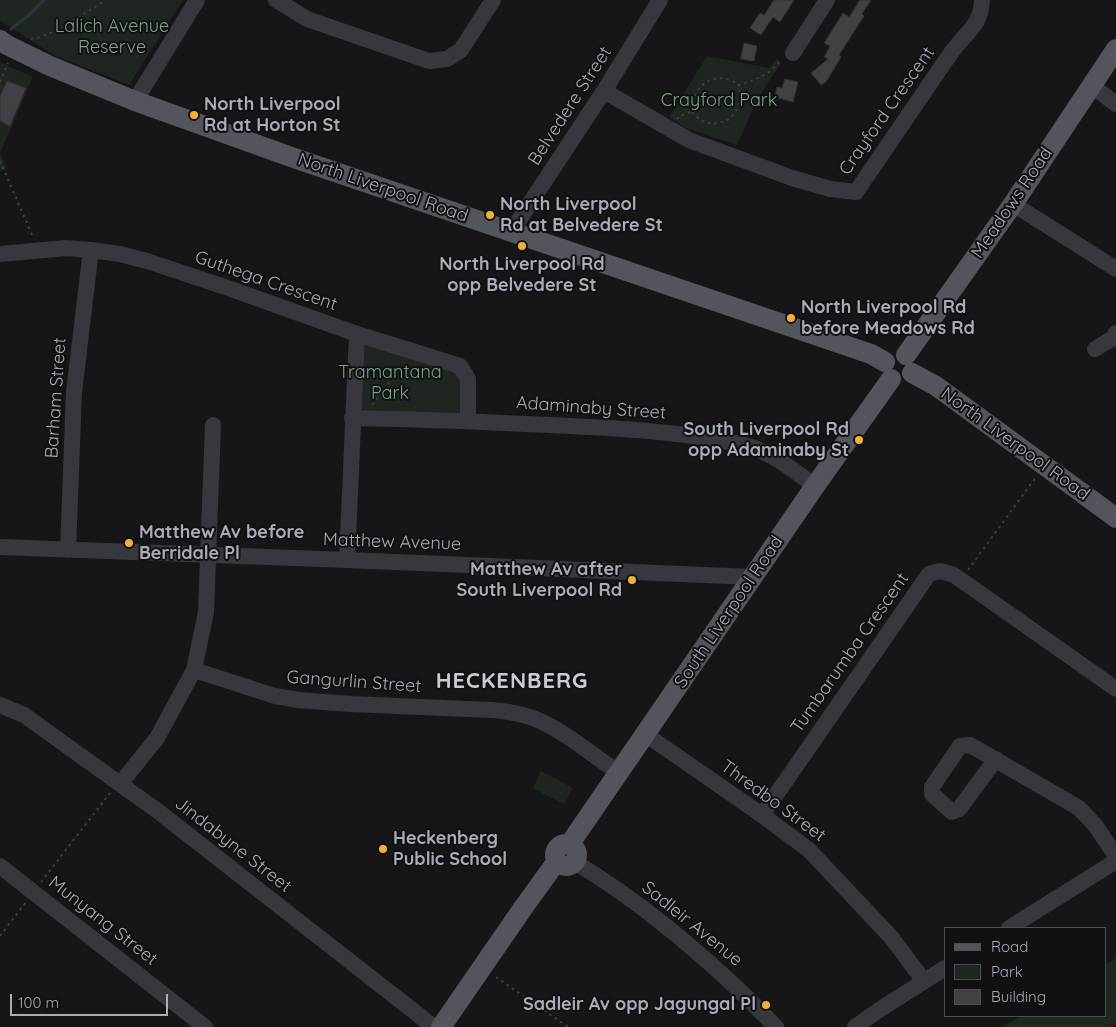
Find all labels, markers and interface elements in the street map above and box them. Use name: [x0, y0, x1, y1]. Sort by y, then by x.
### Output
park label: Lalich Avenue Reserve: [55, 16, 169, 58]
street label: Belvedere Street: [524, 43, 616, 169]
street label: Crayford Crescent: [835, 43, 939, 179]
park label: Crayford Park: [661, 90, 777, 112]
place label: North Liverpool Rd at Horton St: [204, 94, 341, 136]
marker: North Liverpool Rd at Horton St: [188, 109, 200, 121]
street label: Meadows Road: [967, 143, 1057, 263]
street label: North Liverpool Road: [295, 149, 471, 227]
place label: North Liverpool Rd at Belvedere St: [500, 194, 663, 236]
marker: North Liverpool Rd at Belvedere St: [484, 209, 496, 221]
marker: North Liverpool Rd opp Belvedere St: [516, 240, 528, 252]
street label: Guthega Crescent: [192, 247, 340, 315]
place label: North Liverpool Rd opp Belvedere St: [439, 254, 605, 296]
place label: North Liverpool Rd before Meadows Rd: [801, 297, 975, 340]
marker: North Liverpool Rd before Meadows Rd: [785, 312, 797, 324]
street label: Barham Street: [41, 337, 71, 459]
park label: Tramantana Park: [338, 362, 442, 404]
street label: North Liverpool Road: [936, 383, 1094, 505]
street label: Adaminaby Street: [515, 392, 667, 424]
place label: South Liverpool Rd opp Adaminaby St: [683, 419, 849, 462]
marker: South Liverpool Rd opp Adaminaby St: [853, 434, 865, 446]
place label: Matthew Av before Berridale Pl: [139, 522, 304, 564]
street label: Matthew Avenue: [322, 529, 462, 555]
street label: South Liverpool Road: [670, 532, 788, 692]
marker: Matthew Av before Berridale Pl: [123, 537, 135, 549]
place label: Matthew Av after South Liverpool Rd: [456, 559, 622, 602]
street label: Tumbarumba Crescent: [787, 569, 913, 737]
marker: Matthew Av after South Liverpool Rd: [626, 574, 638, 586]
street label: Gangurlin Street: [286, 667, 422, 697]
district label: HECKENBERG: [434, 668, 590, 694]
street label: Thredbo Street: [716, 756, 830, 846]
street label: Jindabyne Street: [170, 793, 296, 897]
place label: Heckenberg Public School: [393, 828, 507, 871]
marker: Heckenberg Public School: [377, 843, 389, 855]
street label: Munyang Street: [44, 872, 162, 970]
street label: Sadleir Avenue: [637, 877, 747, 971]
legend: [944, 927, 1106, 1017]
text: Road: [991, 937, 1028, 956]
text: Park: [991, 962, 1023, 981]
scale bar: [12, 984, 170, 1016]
text: Building: [991, 987, 1046, 1006]
text: 100 m: [18, 993, 59, 1012]
place label: Sadleir Av opp Jagungal Pl: [523, 994, 756, 1016]
marker: Sadleir Av opp Jagungal Pl: [760, 999, 772, 1011]

